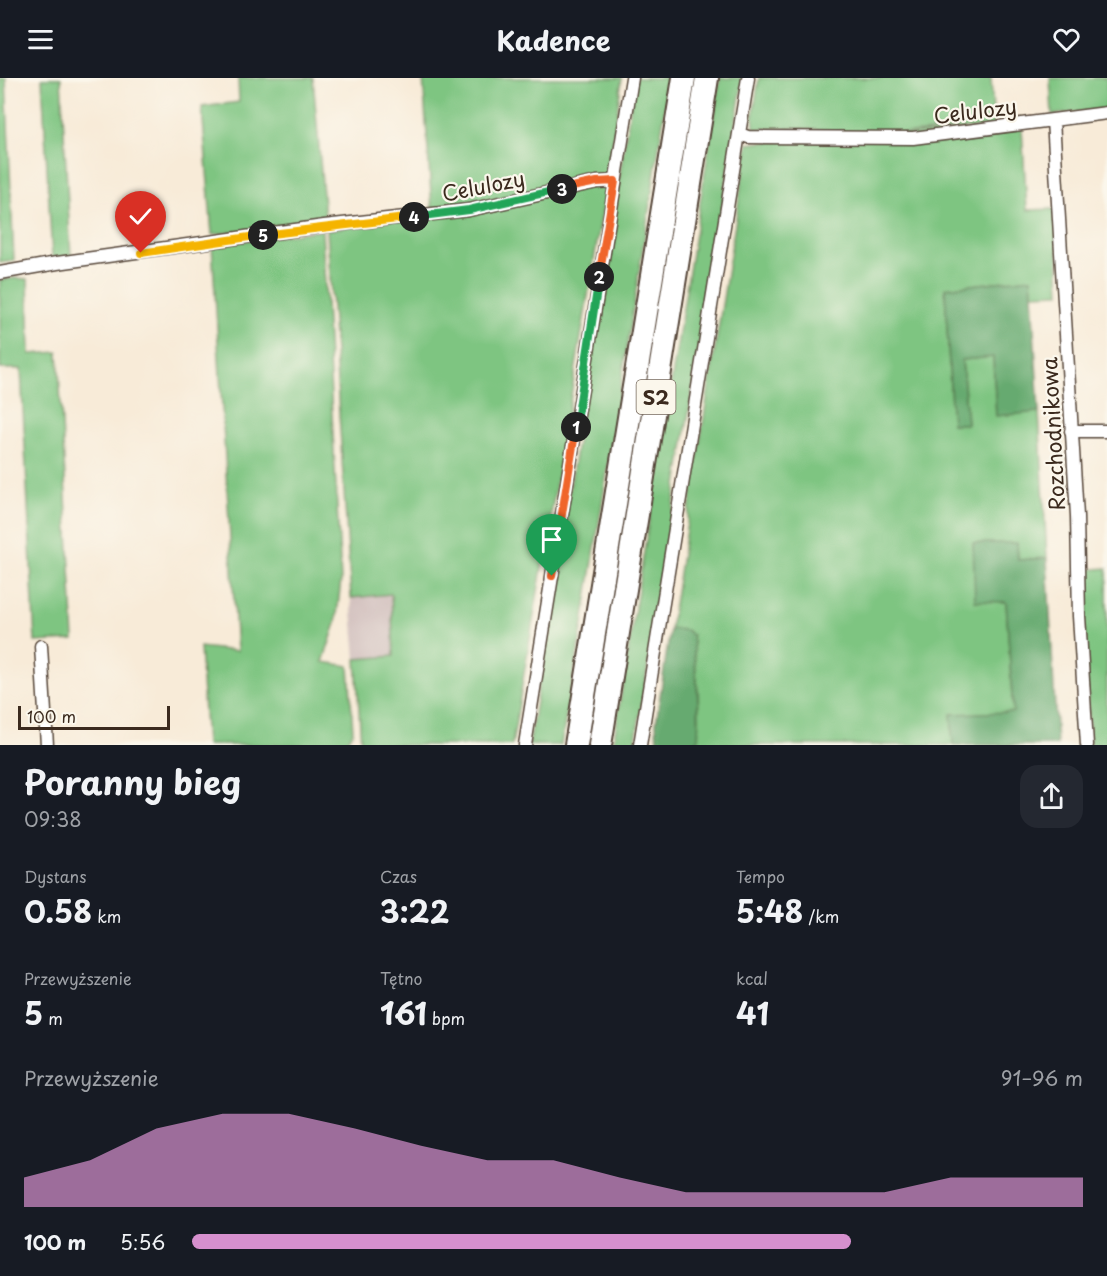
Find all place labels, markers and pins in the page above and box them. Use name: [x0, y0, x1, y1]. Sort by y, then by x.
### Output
pin: 3: [547, 174, 577, 204]
pin: [115, 191, 166, 253]
pin: 4: [399, 202, 429, 232]
pin: 5: [248, 220, 278, 250]
pin: 2: [584, 262, 614, 292]
pin: 1: [561, 412, 591, 442]
pin: [526, 514, 577, 576]

